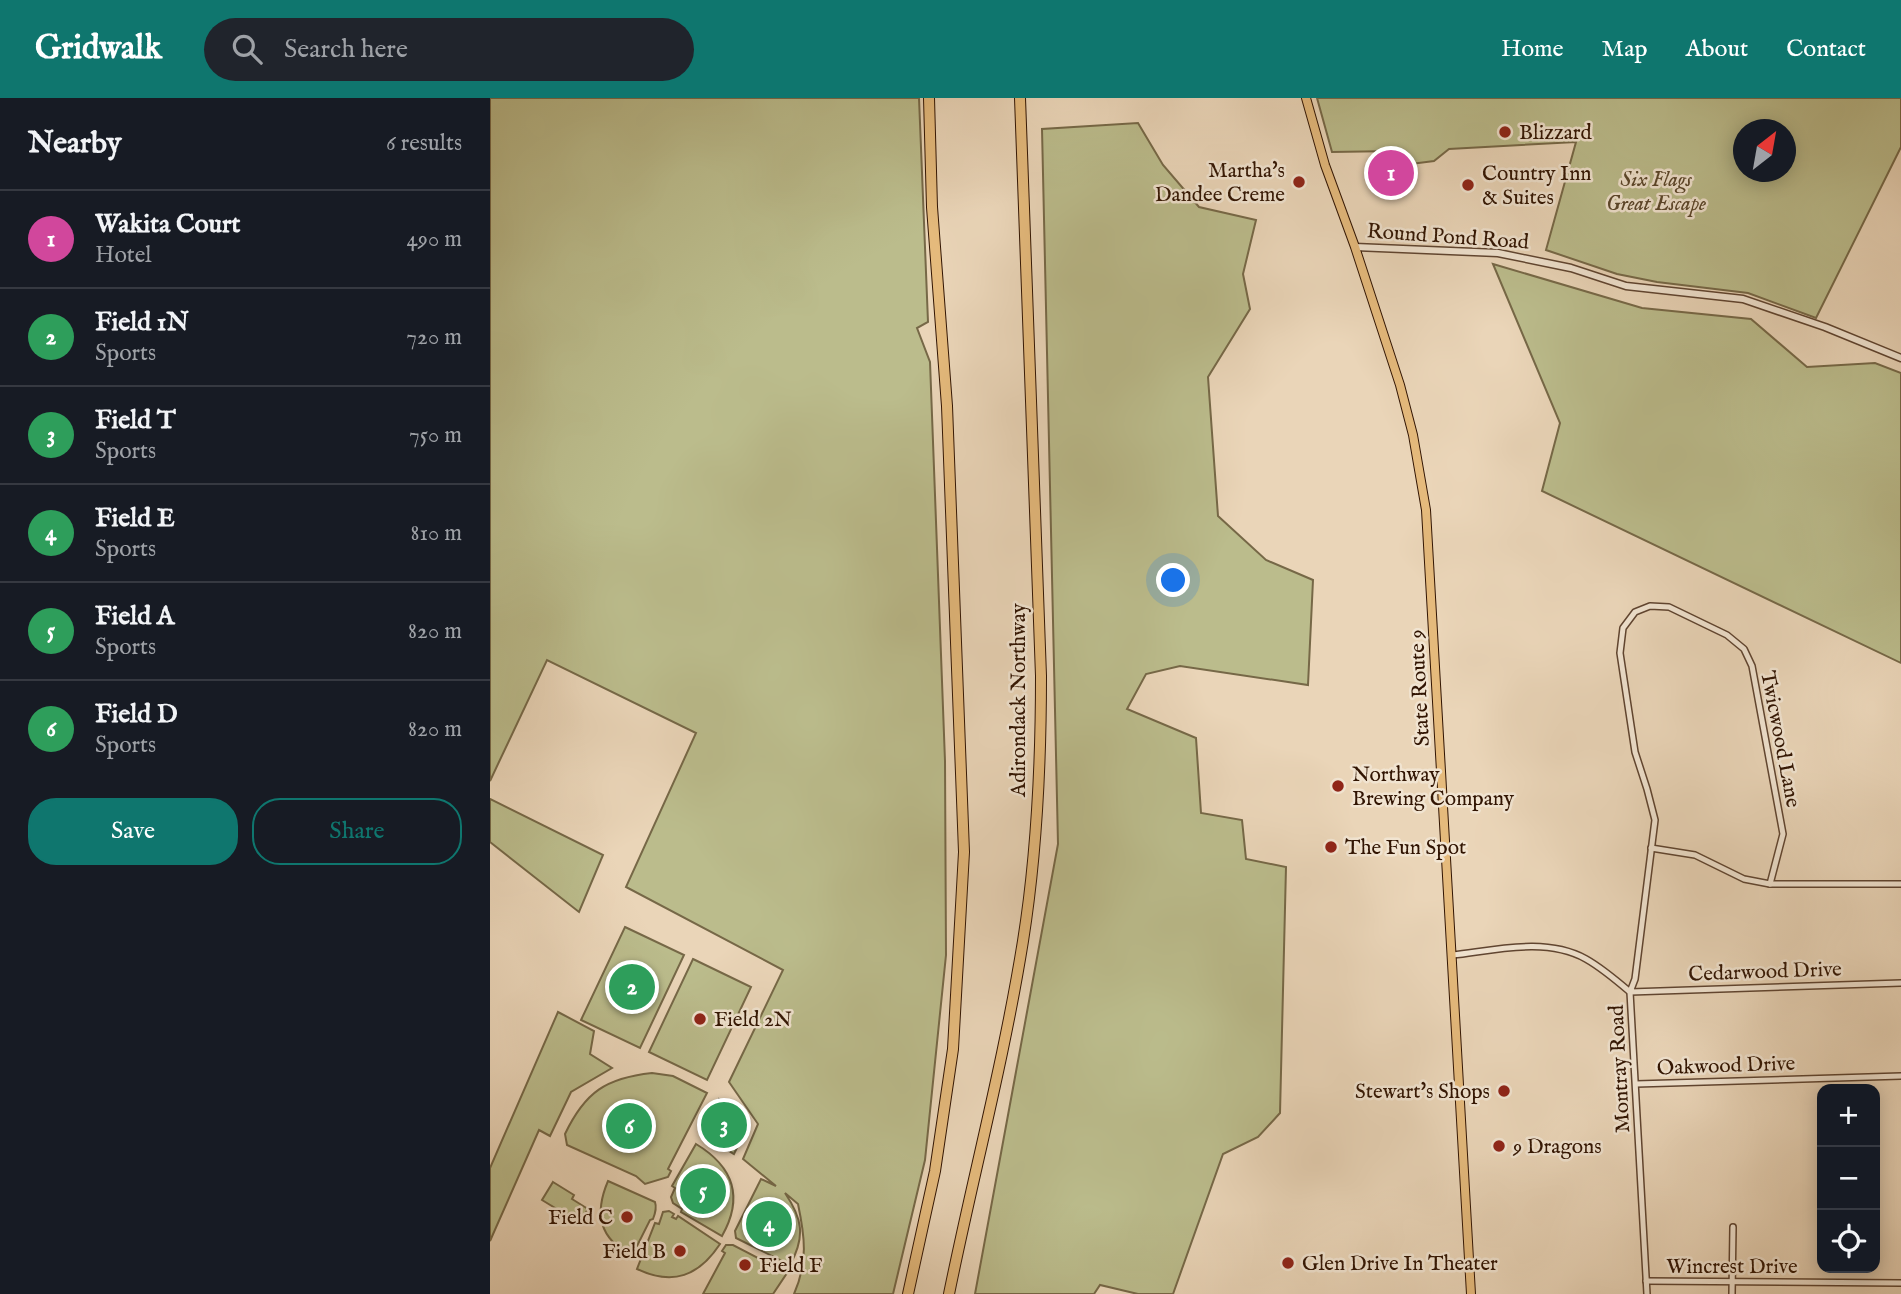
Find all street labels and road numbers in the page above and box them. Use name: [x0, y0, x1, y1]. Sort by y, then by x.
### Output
street label: Round Pond Road: [1366, 218, 1531, 257]
street label: Adirondack Northway: [1006, 602, 1033, 798]
street label: State Route 9: [1404, 629, 1437, 747]
street label: Twicwood Lane: [1753, 669, 1806, 810]
street label: Cedarwood Drive: [1688, 956, 1843, 989]
street label: Montray Road: [1604, 1003, 1637, 1134]
street label: Oakwood Drive: [1656, 1051, 1796, 1082]
street label: Wincrest Drive: [1666, 1254, 1798, 1281]

